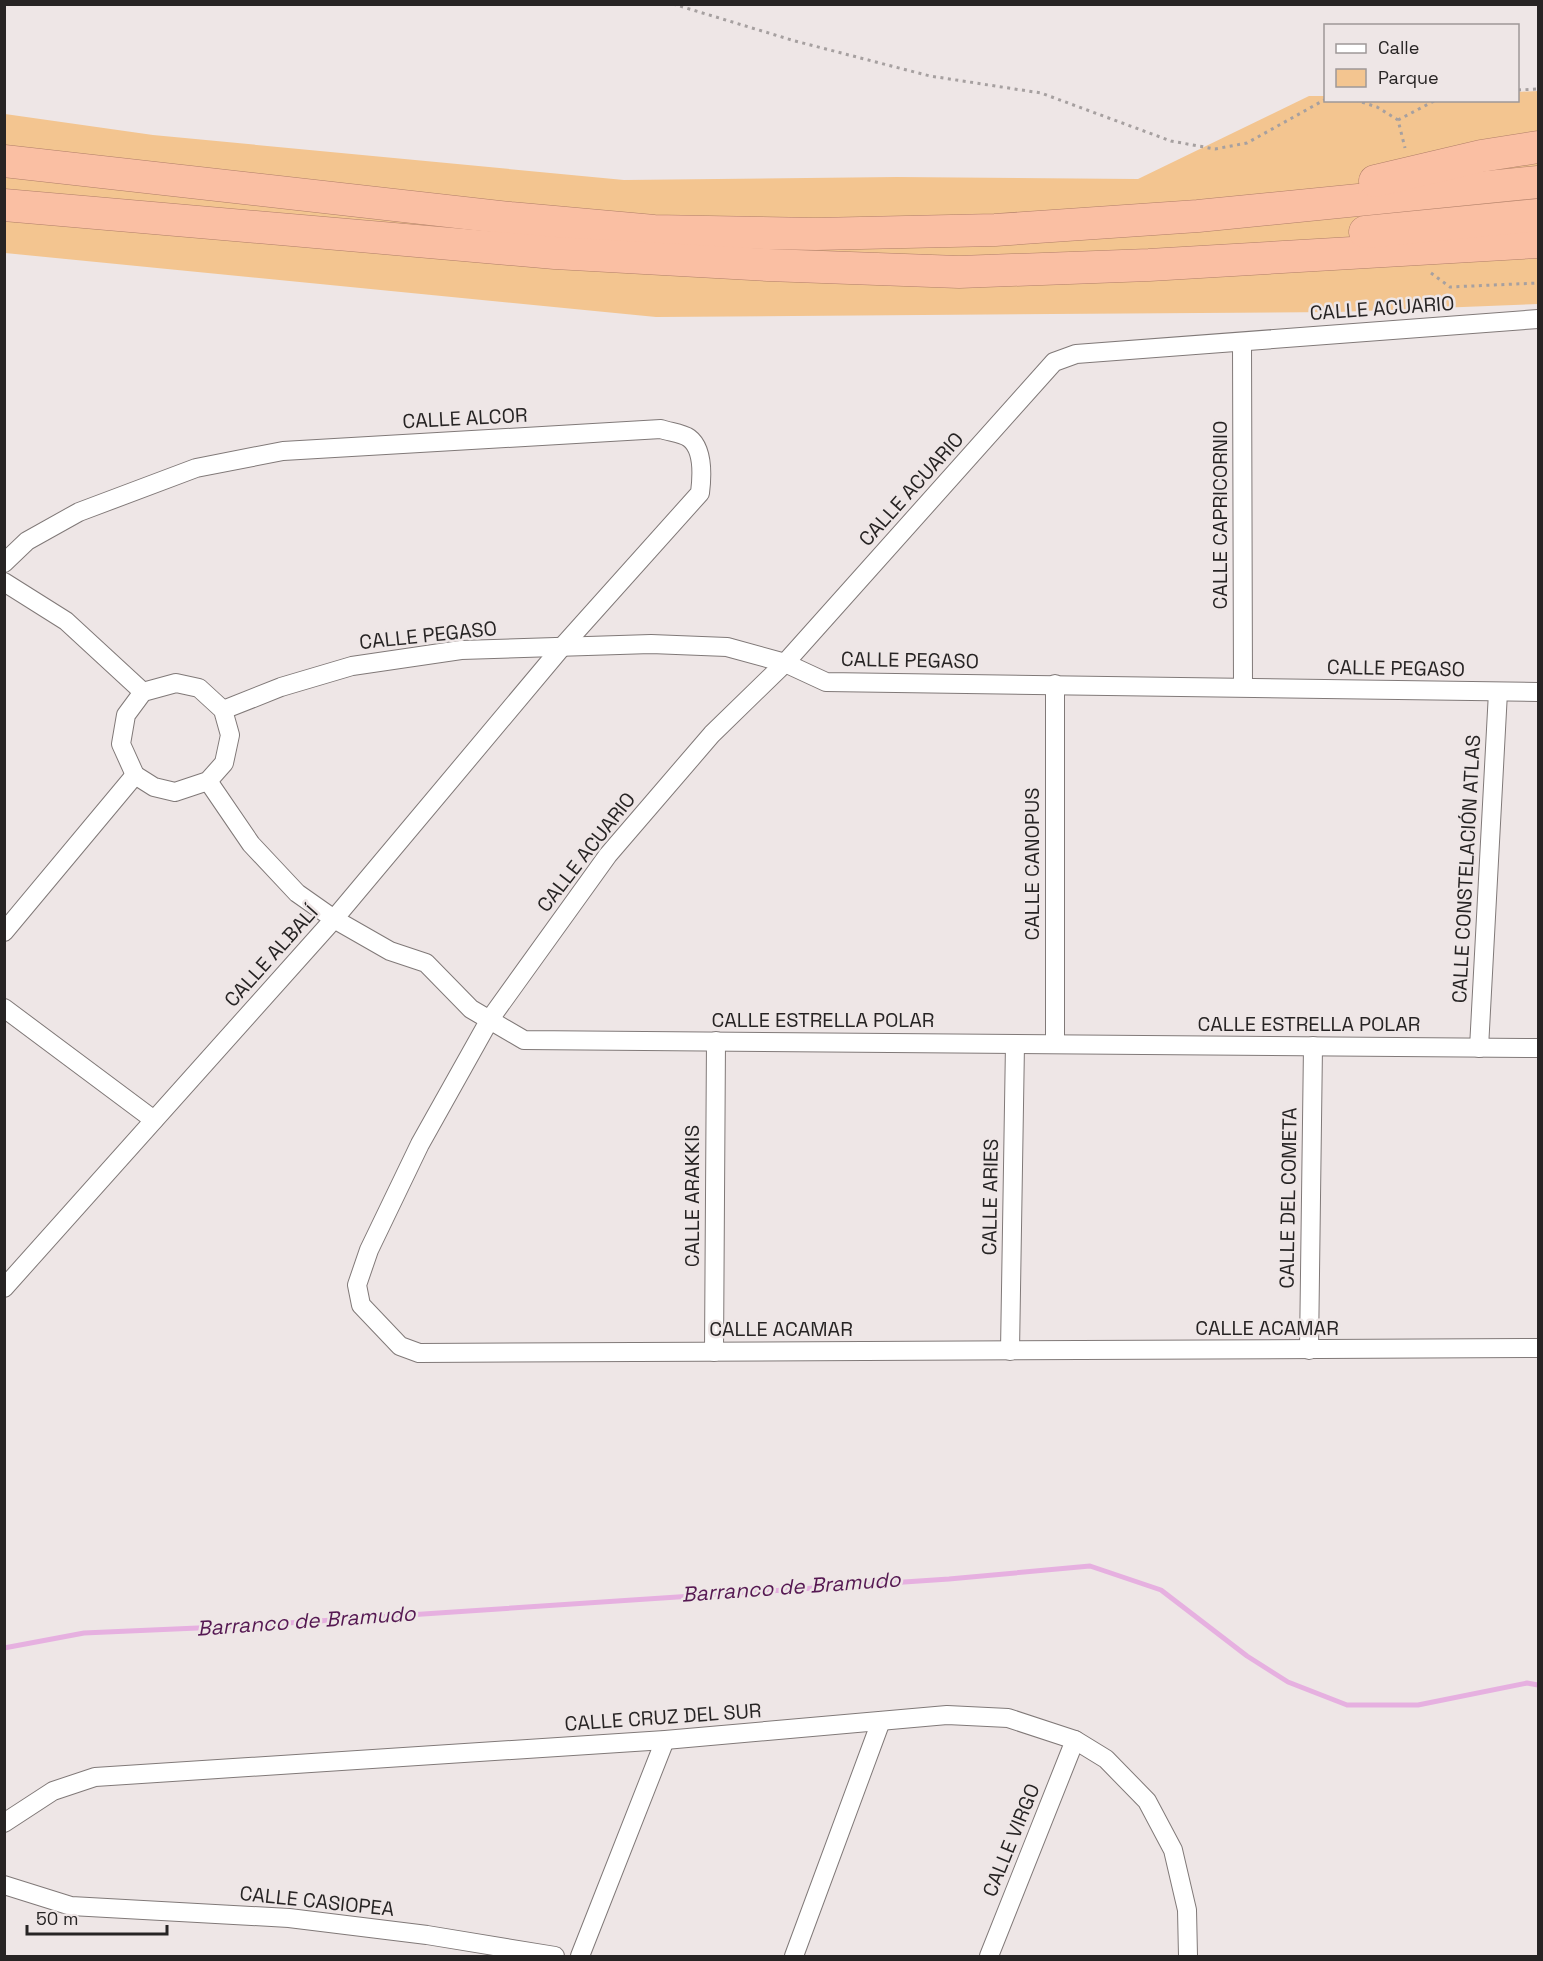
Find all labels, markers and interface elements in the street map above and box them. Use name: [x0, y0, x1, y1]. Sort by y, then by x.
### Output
legend: [1324, 24, 1519, 102]
text: Calle: [1378, 36, 1419, 59]
text: Parque: [1378, 66, 1439, 89]
street label: CALLE ACUARIO: [1309, 290, 1455, 326]
street label: CALLE ALCOR: [402, 402, 528, 434]
street label: CALLE CAPRICORNIO: [1207, 421, 1233, 609]
street label: CALLE ACUARIO: [853, 426, 969, 552]
street label: CALLE PEGASO: [358, 615, 498, 655]
street label: CALLE PEGASO: [841, 646, 979, 674]
street label: CALLE PEGASO: [1327, 654, 1465, 682]
street label: CALLE CONSTELACIÓN ATLAS: [1446, 734, 1486, 1004]
street label: CALLE ACUARIO: [531, 787, 641, 917]
street label: CALLE CANOPUS: [1019, 787, 1045, 941]
street label: CALLE ALBALÍ: [218, 900, 324, 1012]
street label: CALLE ESTRELLA POLAR: [712, 1007, 934, 1033]
street label: CALLE ESTRELLA POLAR: [1198, 1011, 1420, 1037]
street label: CALLE DEL COMETA: [1273, 1107, 1303, 1289]
street label: CALLE ARAKKIS: [679, 1125, 705, 1267]
street label: CALLE ARIES: [976, 1138, 1004, 1256]
street label: CALLE ACAMAR: [1195, 1315, 1339, 1341]
street label: CALLE ACAMAR: [709, 1316, 853, 1342]
water label: Barranco de Bramudo: [681, 1565, 902, 1608]
water label: Barranco de Bramudo: [196, 1599, 417, 1642]
street label: CALLE CRUZ DEL SUR: [564, 1697, 762, 1737]
street label: CALLE VIRGO: [977, 1780, 1045, 1900]
street label: CALLE CASIOPEA: [238, 1880, 396, 1922]
scale bar: [27, 1898, 166, 1936]
text: 50 m: [36, 1907, 78, 1930]

